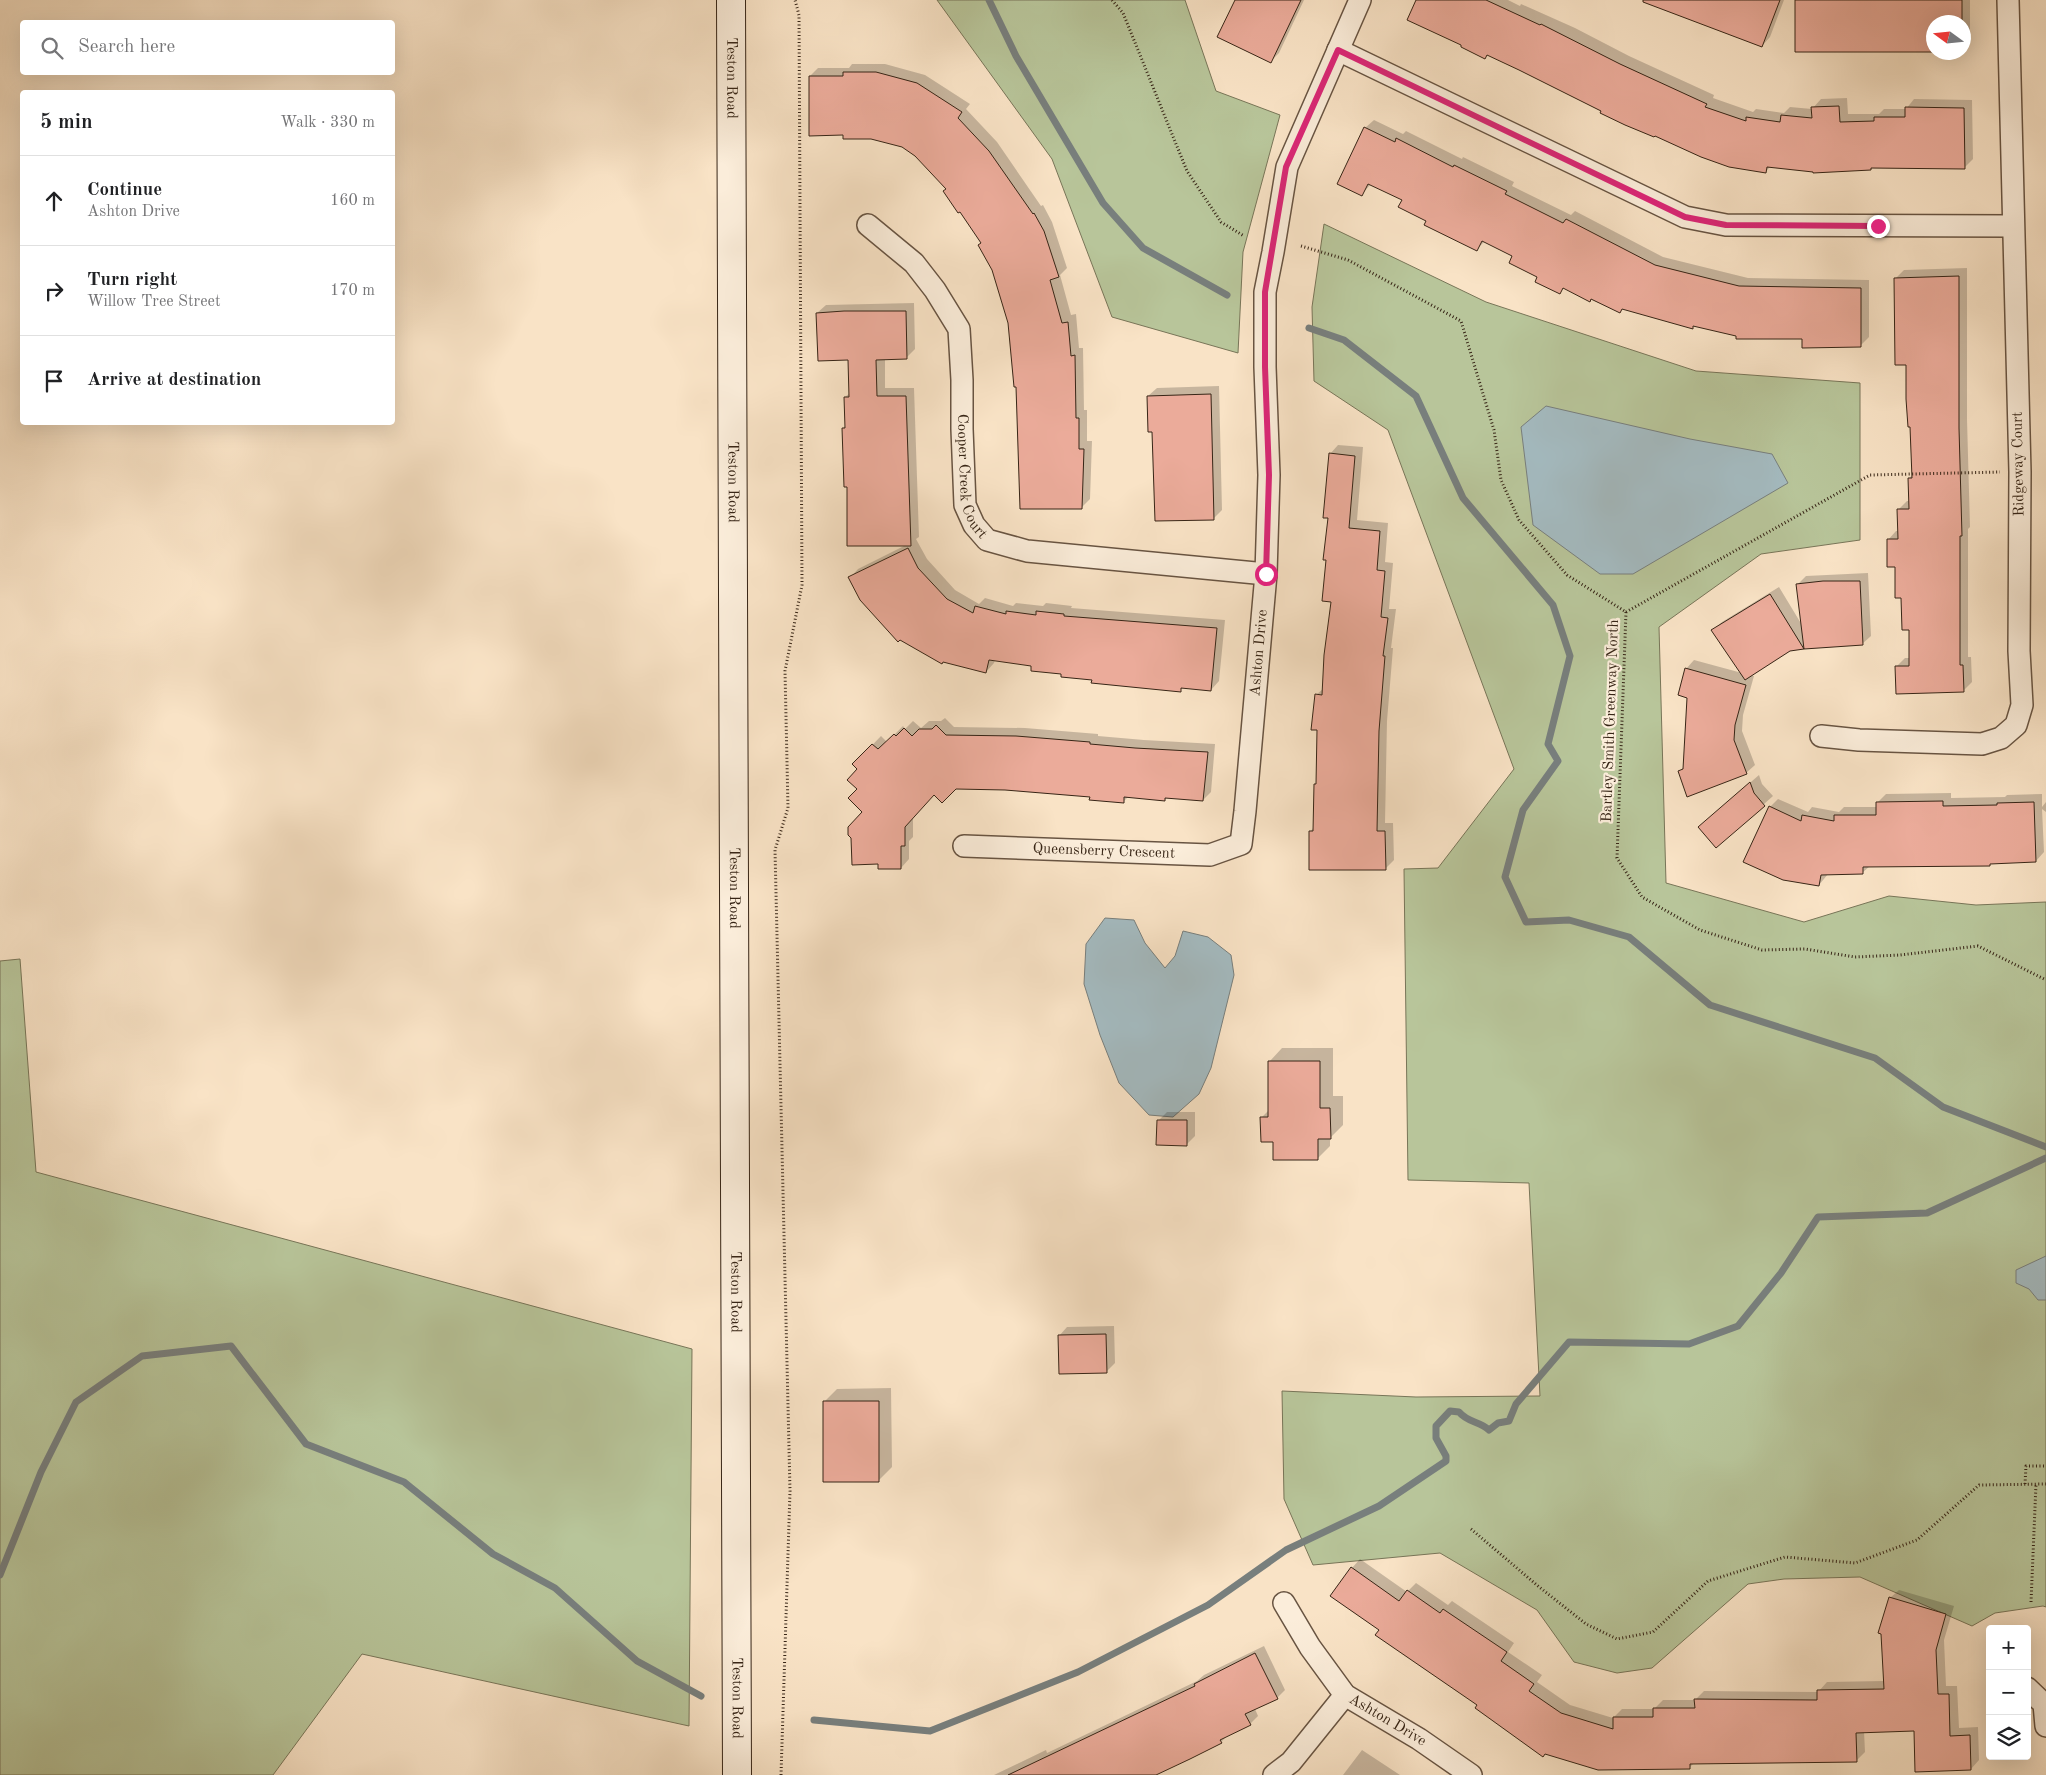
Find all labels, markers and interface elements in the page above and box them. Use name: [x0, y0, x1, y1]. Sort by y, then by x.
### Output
north arrow: [1926, 15, 1971, 60]
search box: [20, 20, 395, 75]
icon: search: [38, 34, 66, 62]
street label: Teston Road: [724, 37, 739, 119]
text: Search here: [78, 38, 175, 57]
text: 5 min: [40, 112, 93, 133]
text: Walk · 330 m: [280, 115, 375, 131]
text: Continue: [87, 181, 162, 200]
icon: ahead: [40, 187, 68, 215]
text: 160 m: [330, 193, 375, 209]
text: Ashton Drive: [87, 204, 180, 220]
route end: [1867, 215, 1890, 238]
text: Turn right: [87, 271, 177, 290]
icon: right: [40, 277, 68, 305]
text: 170 m: [330, 283, 375, 299]
text: Willow Tree Street: [87, 294, 221, 310]
icon: arrive: [40, 367, 68, 395]
text: Arrive at destination: [87, 371, 261, 390]
street label: Ridgeway Court: [2011, 411, 2027, 517]
street label: Cooper Creek Court: [955, 414, 990, 542]
street label: Teston Road: [725, 441, 740, 523]
route start: [1255, 563, 1278, 586]
street label: Ashton Drive: [1248, 609, 1270, 697]
street label: Bartley Smith Greenway North: [1600, 619, 1622, 823]
street label: Queensberry Crescent: [1032, 841, 1175, 861]
street label: Teston Road: [726, 847, 742, 929]
street label: Teston Road: [728, 1251, 743, 1333]
map controls: [1986, 1625, 2031, 1760]
button: +: [1986, 1625, 2031, 1670]
street label: Teston Road: [729, 1657, 744, 1739]
button: −: [1986, 1670, 2031, 1715]
street label: Ashton Drive: [1346, 1692, 1429, 1749]
button: layers: [1986, 1715, 2031, 1760]

